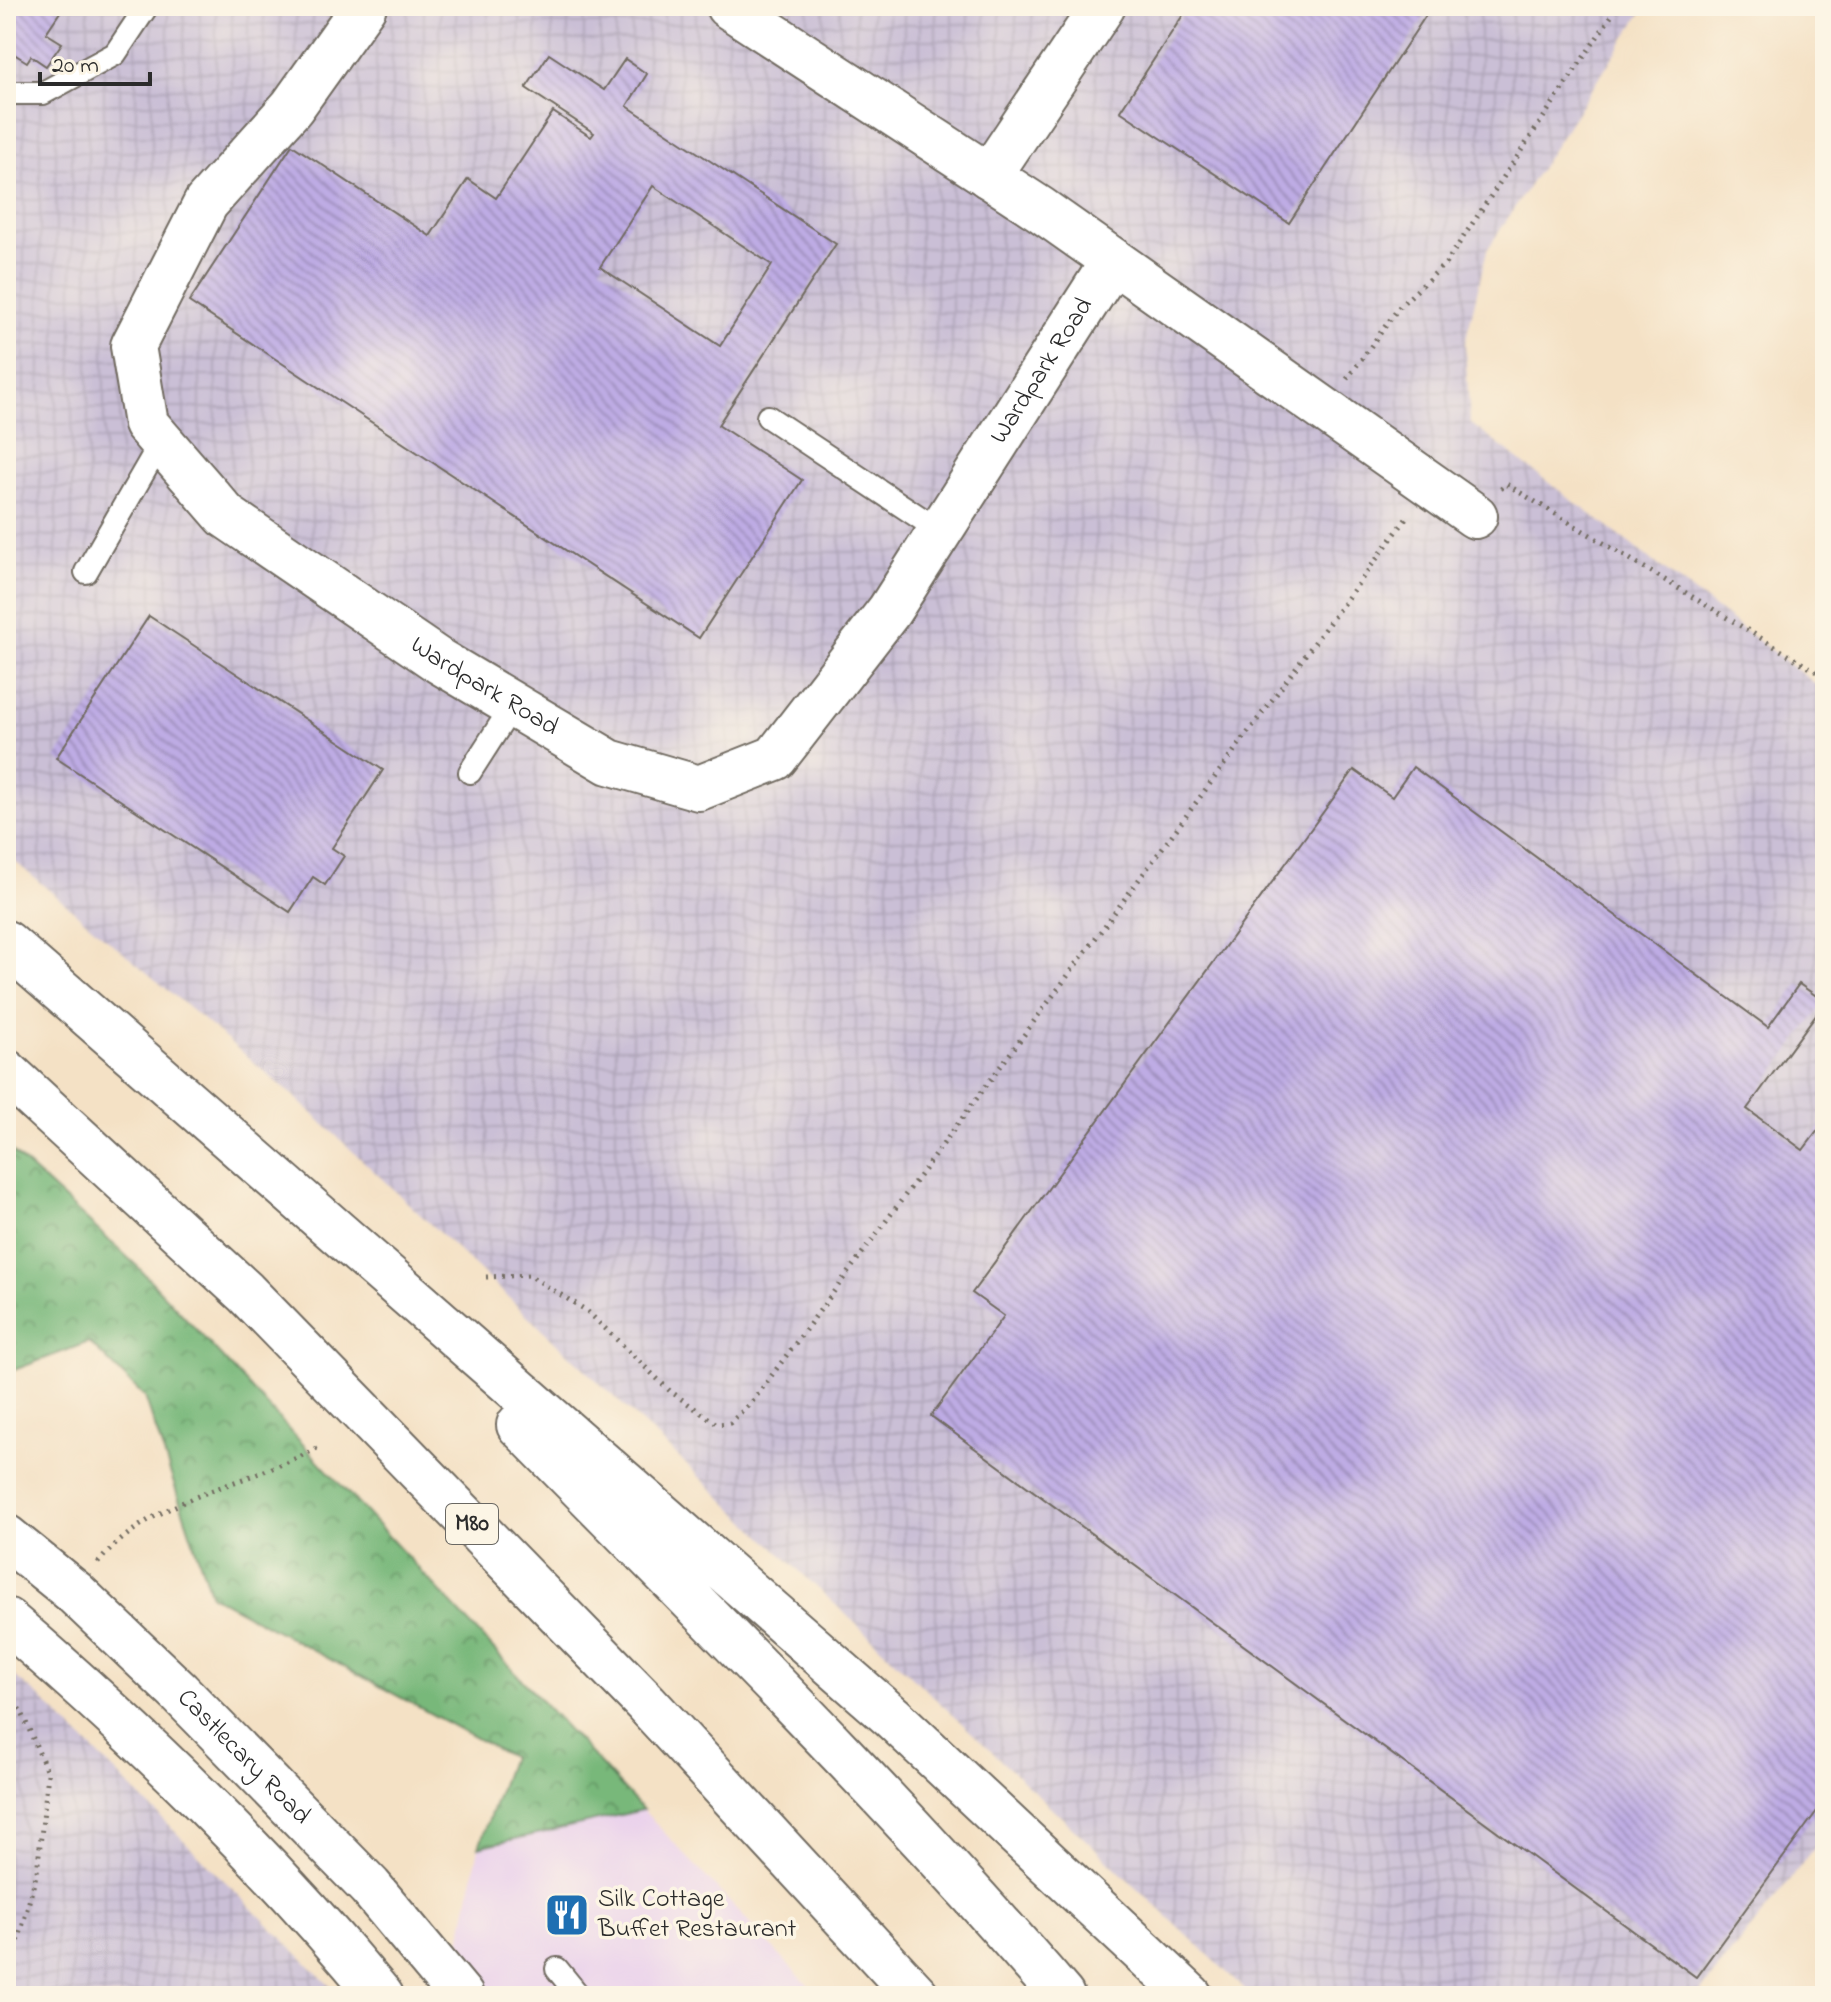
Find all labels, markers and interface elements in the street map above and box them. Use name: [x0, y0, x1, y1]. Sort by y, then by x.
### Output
scale bar: [40, 36, 150, 86]
text: 20 m: [52, 49, 99, 84]
street label: Wardpark Road: [981, 290, 1104, 452]
street label: Wardpark Road: [402, 627, 566, 747]
road number: M80: [446, 1504, 498, 1544]
street label: Castlecary Road: [167, 1681, 319, 1834]
place label: Silk Cottage Buffet Restaurant: [597, 1881, 797, 1949]
restaurant icon: Silk Cottage Buffet Restaurant: [543, 1891, 591, 1939]

